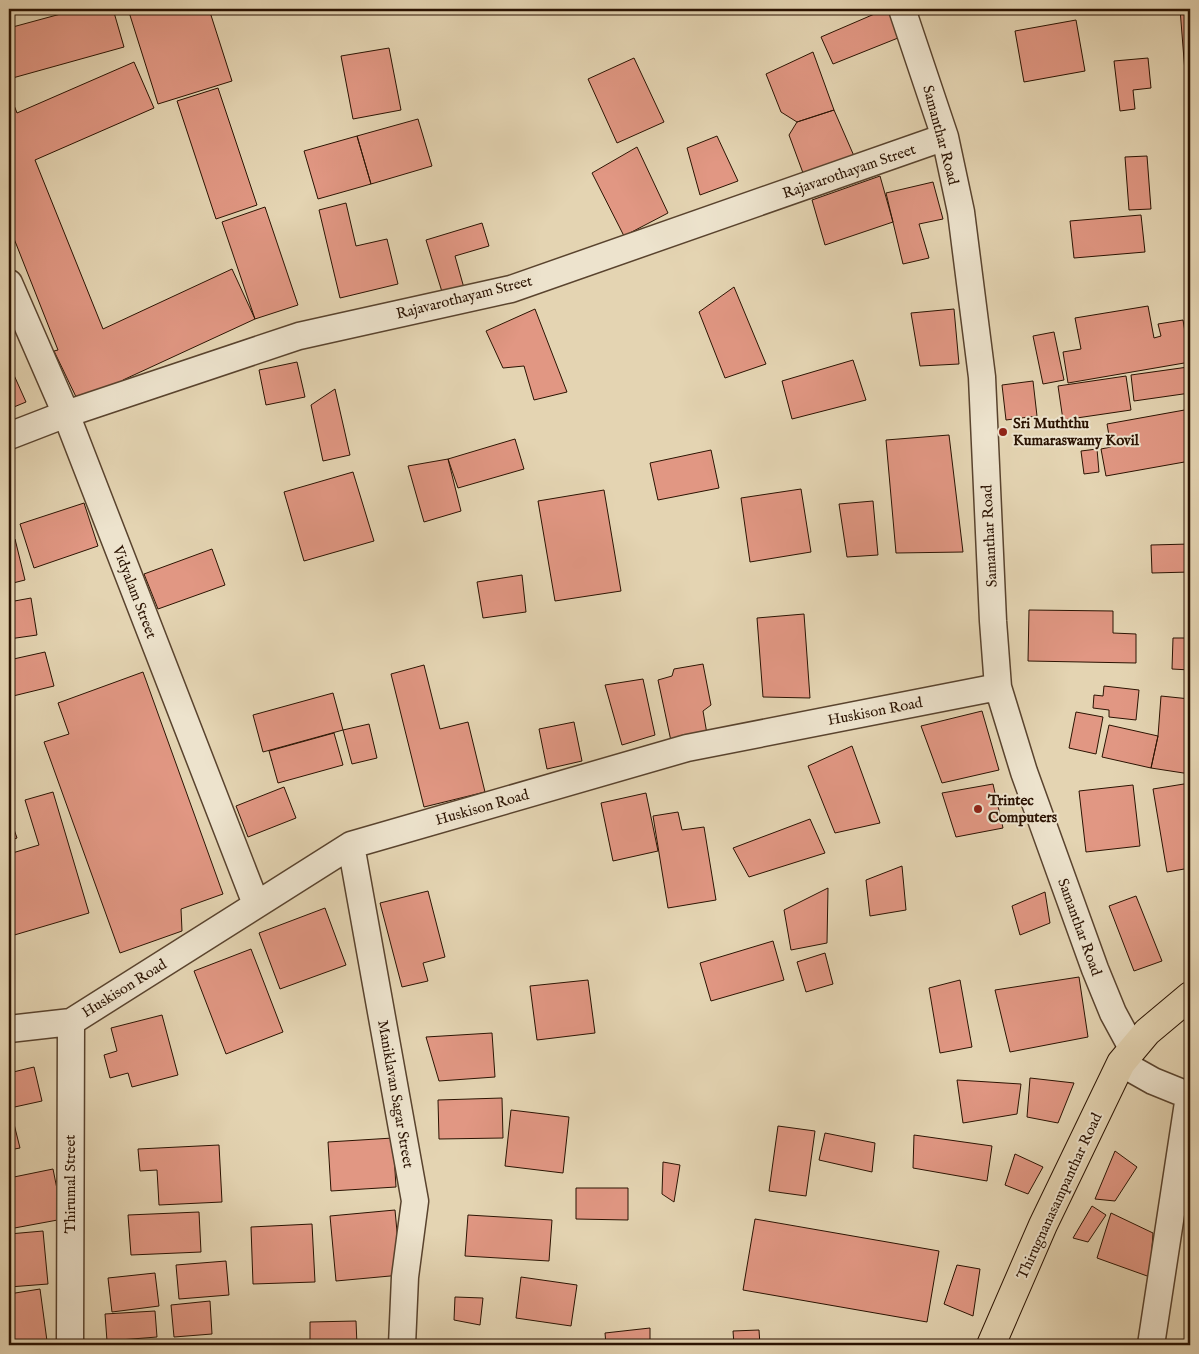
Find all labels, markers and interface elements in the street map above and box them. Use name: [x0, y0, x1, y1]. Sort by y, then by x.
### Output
street label: Samanthar Road: [918, 83, 963, 188]
street label: Rajavarothayam Street: [780, 140, 918, 203]
street label: Rajavarothayam Street: [394, 271, 534, 324]
place label: Sri Muththu Kumaraswamy Kovil: [1013, 414, 1140, 450]
marker: Sri Muththu Kumaraswamy Kovil: [997, 426, 1009, 438]
street label: Samanthar Road: [977, 483, 1002, 588]
street label: Vidyalam Street: [108, 542, 161, 641]
street label: Huskison Road: [826, 693, 925, 730]
street label: Huskison Road: [433, 785, 532, 830]
place label: Trintec Computers: [987, 791, 1058, 827]
marker: Trintec Computers: [972, 803, 984, 815]
street label: Samanthar Road: [1053, 876, 1106, 980]
street label: Huskison Road: [78, 954, 171, 1022]
street label: Maniklavan Sagar Street: [373, 1018, 418, 1170]
street label: Thirugnanasampanthar Road: [1012, 1109, 1107, 1283]
street label: Thirumal Street: [61, 1135, 80, 1234]

